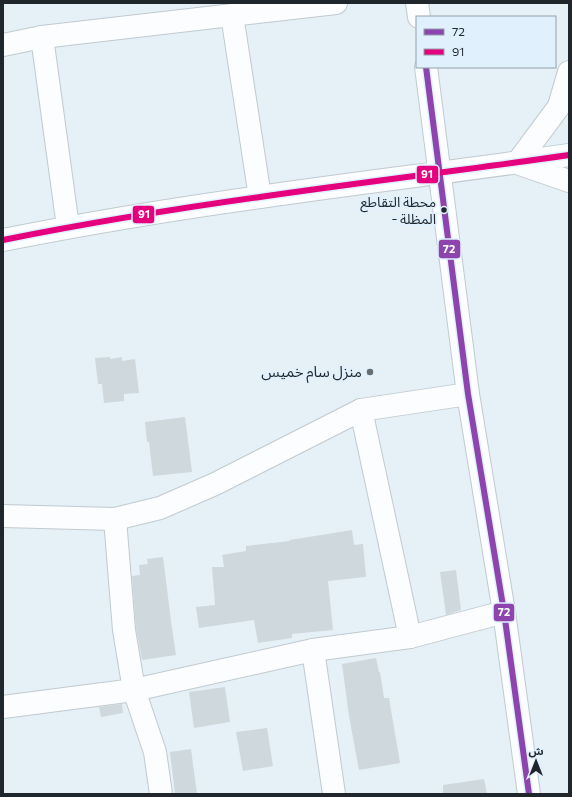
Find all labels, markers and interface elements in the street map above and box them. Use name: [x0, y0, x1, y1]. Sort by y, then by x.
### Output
legend: [416, 16, 556, 68]
text: 72: [452, 24, 465, 38]
text: 91: [452, 44, 464, 58]
line badge: 91: [416, 165, 439, 184]
text: 91: [421, 167, 433, 180]
place label: محطة التقاطع - المظلة: [360, 193, 436, 227]
line badge: 91: [132, 205, 155, 224]
marker: محطة التقاطع - المظلة: [439, 205, 449, 215]
text: 91: [138, 207, 150, 220]
line badge: 72: [438, 239, 461, 259]
text: 72: [443, 242, 455, 255]
place label: منزل سام خميس: [261, 362, 362, 383]
marker: منزل سام خميس: [365, 367, 375, 377]
line badge: 72: [493, 603, 515, 622]
text: 72: [498, 605, 510, 618]
north arrow: [516, 741, 556, 781]
text: ش: [528, 744, 544, 758]

